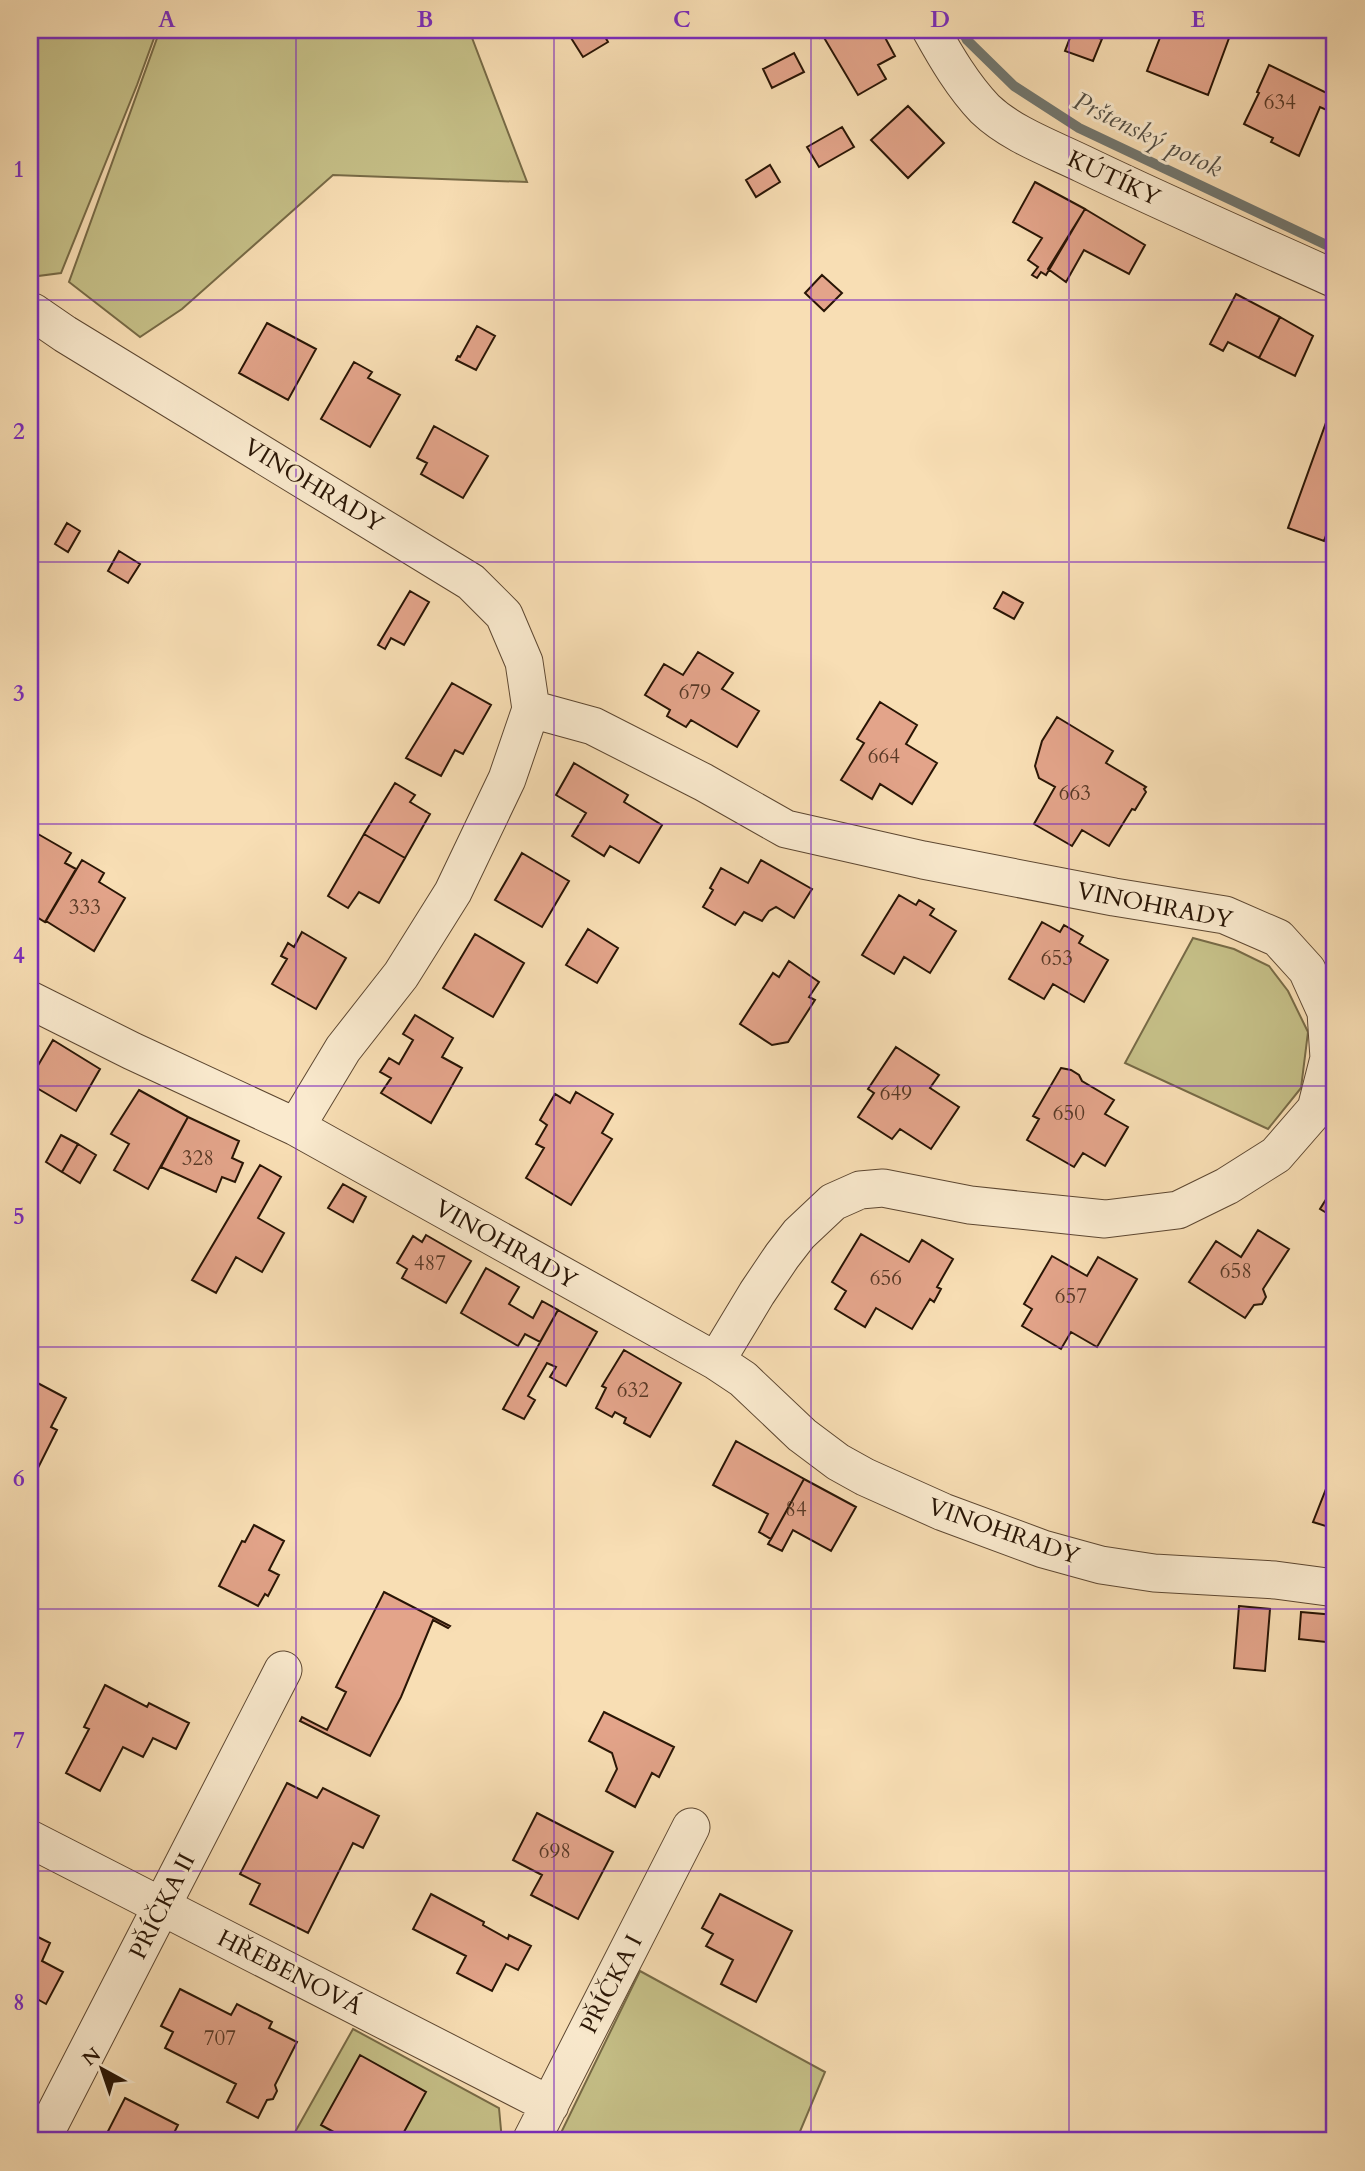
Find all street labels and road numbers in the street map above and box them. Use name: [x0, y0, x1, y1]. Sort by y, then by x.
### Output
street label: KÚTÍKY: [1062, 143, 1166, 214]
street label: VINOHRADY: [237, 431, 390, 540]
street label: VINOHRADY: [1074, 874, 1236, 937]
street label: VINOHRADY: [429, 1192, 583, 1297]
street label: VINOHRADY: [924, 1490, 1084, 1573]
street label: PŘÍČKA II: [122, 1847, 203, 1965]
street label: HŘEBENOVÁ: [212, 1922, 369, 2024]
street label: PŘÍČKA I: [572, 1929, 650, 2039]

